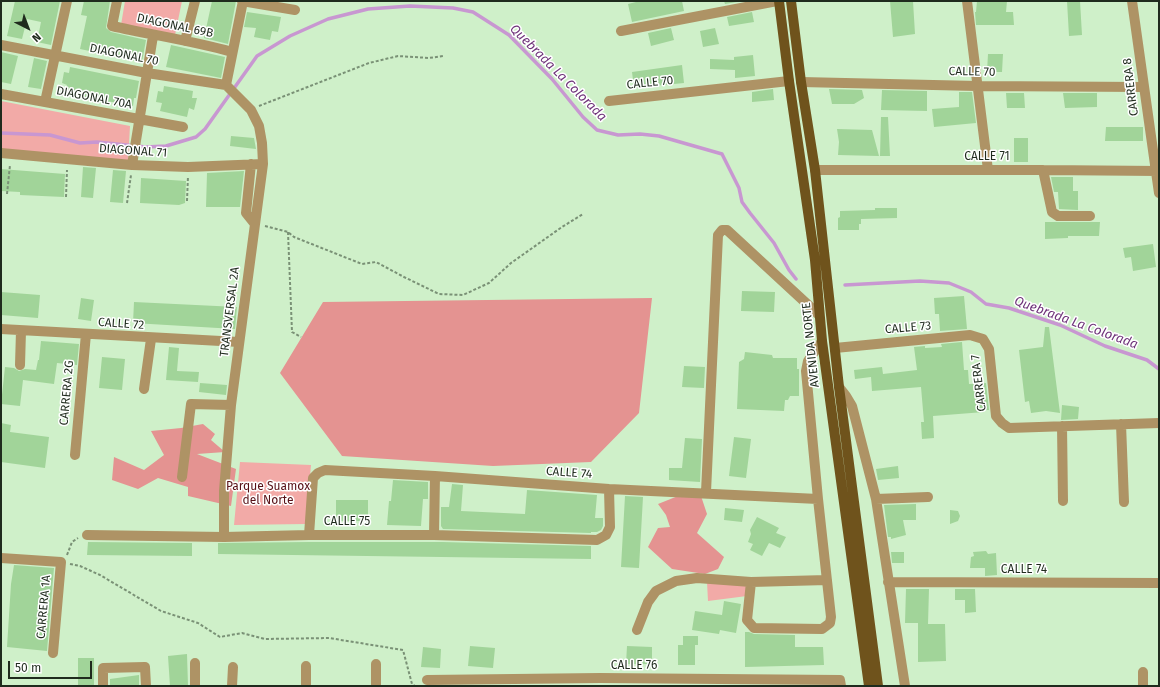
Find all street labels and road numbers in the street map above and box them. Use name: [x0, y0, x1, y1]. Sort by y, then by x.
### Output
street label: DIAGONAL 69B: [135, 11, 215, 41]
street label: DIAGONAL 70: [88, 41, 160, 69]
street label: CARRERA 8: [1120, 57, 1142, 117]
street label: CALLE 70: [948, 64, 996, 80]
street label: CALLE 70: [626, 73, 674, 93]
street label: DIAGONAL 70A: [55, 84, 133, 112]
street label: DIAGONAL 71: [98, 141, 168, 161]
street label: CALLE 71: [964, 150, 1010, 164]
street label: TRANSVERSAL 2A: [217, 266, 243, 358]
street label: AVENIDA NORTE: [799, 302, 823, 388]
street label: CALLE 72: [97, 315, 145, 333]
street label: CALLE 73: [884, 319, 932, 337]
street label: CARRERA 7: [968, 354, 990, 412]
street label: CARRERA 2G: [57, 360, 77, 426]
street label: CALLE 74: [545, 464, 593, 482]
street label: CALLE 75: [324, 515, 370, 529]
street label: CALLE 74: [1001, 563, 1047, 577]
street label: CARRERA 1A: [34, 575, 54, 639]
street label: CALLE 76: [611, 659, 657, 673]

